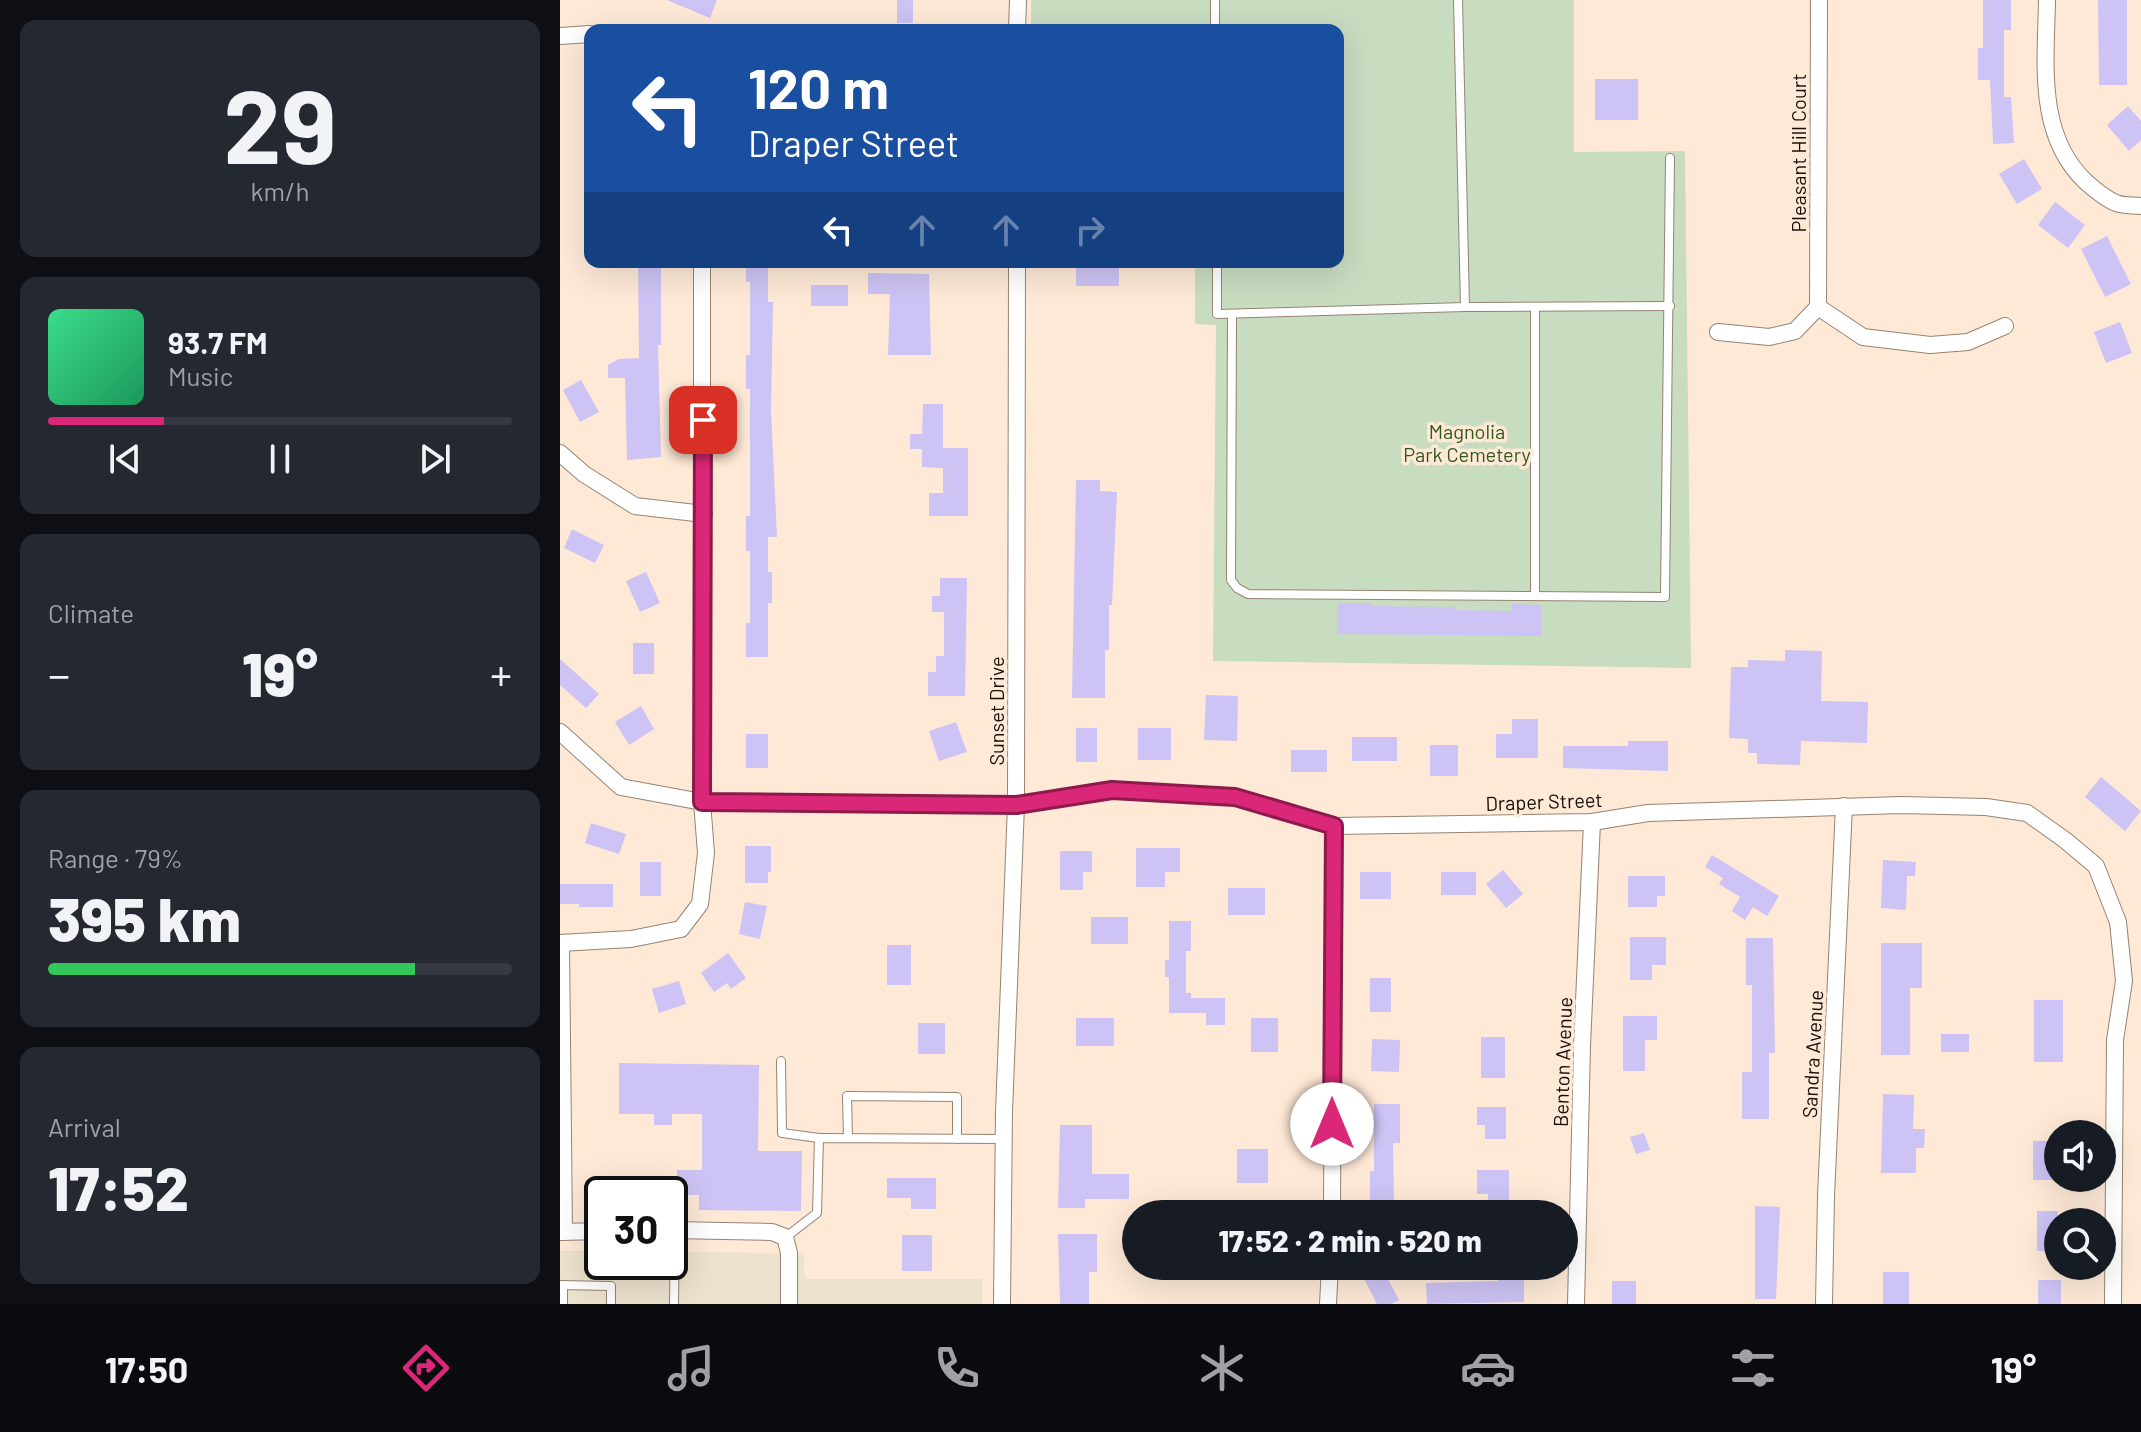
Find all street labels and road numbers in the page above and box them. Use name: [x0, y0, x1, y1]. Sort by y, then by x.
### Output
street label: Pleasant Hill Court: [1786, 73, 1810, 233]
street label: Sunset Drive: [984, 656, 1008, 766]
street label: Draper Street: [1485, 787, 1603, 815]
street label: Sandra Avenue: [1797, 989, 1827, 1119]
street label: Benton Avenue: [1548, 997, 1576, 1127]

